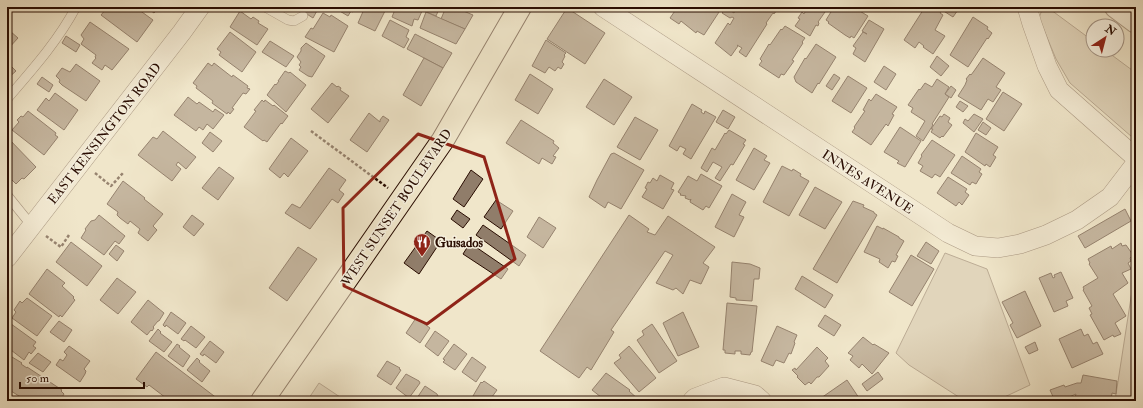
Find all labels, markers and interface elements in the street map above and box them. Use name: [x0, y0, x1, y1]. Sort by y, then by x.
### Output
north arrow: [1085, 18, 1125, 58]
text: N: [1102, 22, 1119, 39]
street label: EAST KENSINGTON ROAD: [45, 60, 165, 207]
street label: WEST SUNSET BOULEVARD: [338, 126, 456, 290]
street label: INNES AVENUE: [819, 146, 916, 217]
restaurant icon: Guisados: [412, 232, 432, 257]
place label: Guisados: [435, 235, 484, 251]
scale bar: [20, 364, 144, 390]
text: 50 m: [26, 371, 50, 386]

